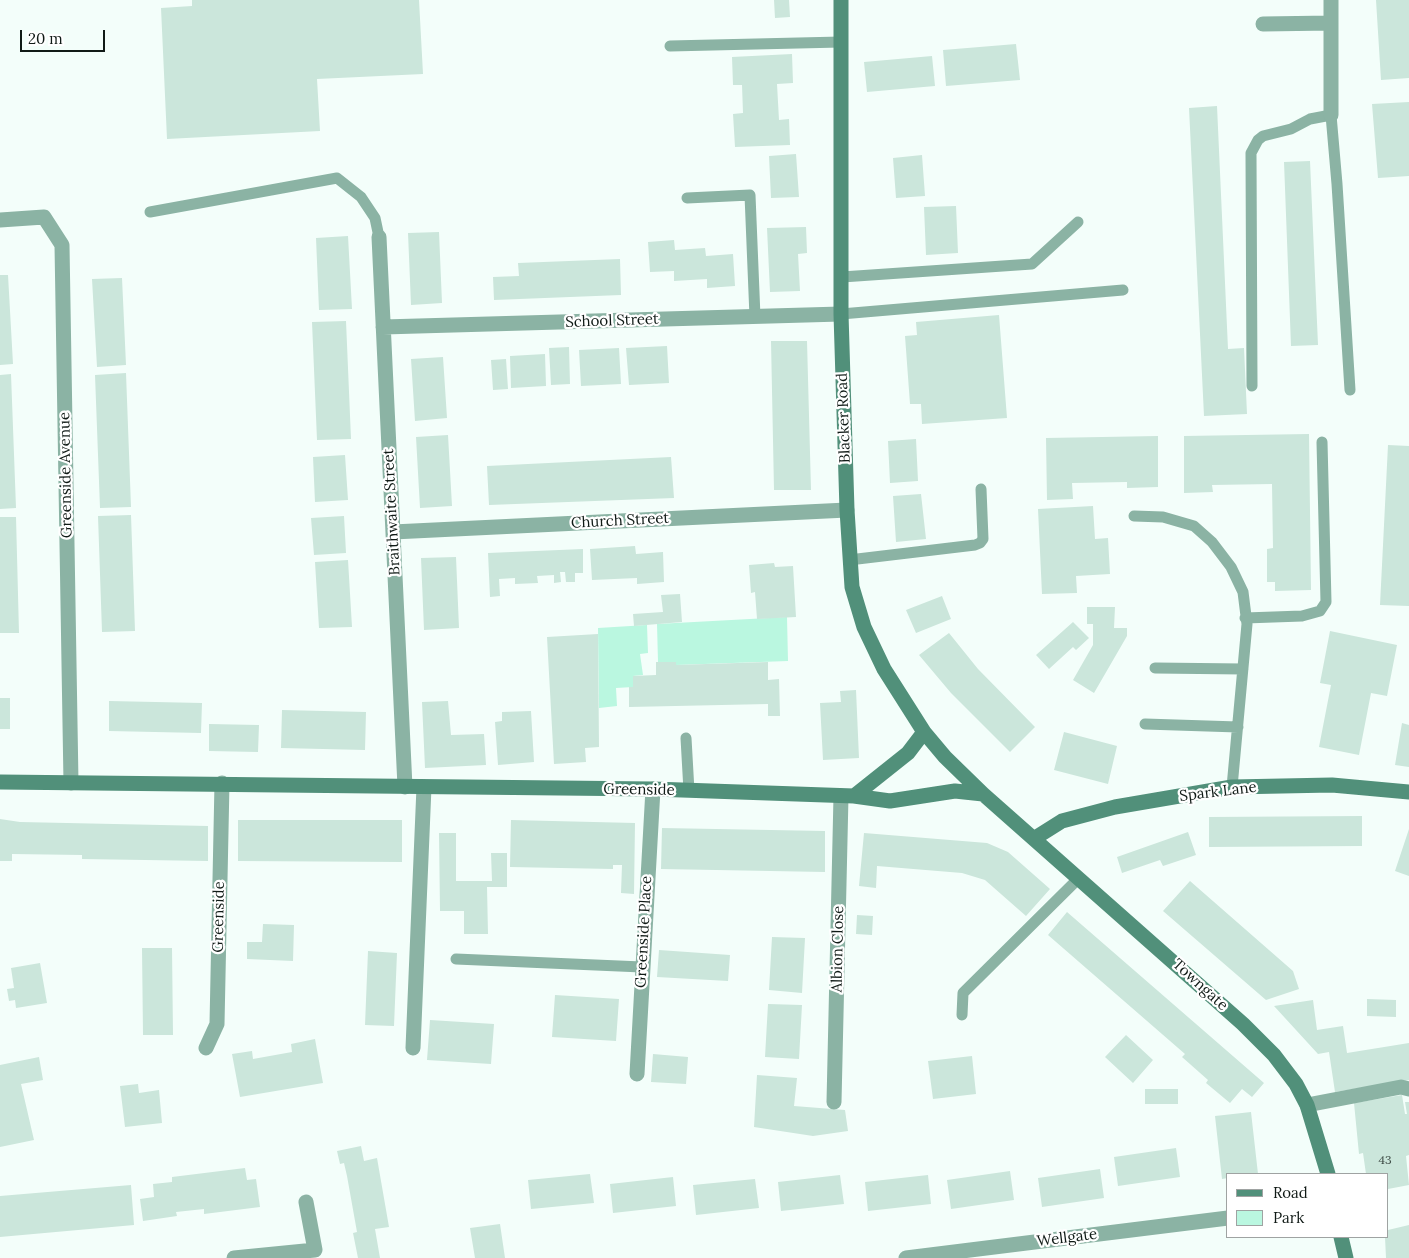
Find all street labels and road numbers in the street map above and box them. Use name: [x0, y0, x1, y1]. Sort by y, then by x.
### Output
street label: School Street: [565, 310, 659, 332]
street label: Blacker Road: [833, 373, 855, 463]
street label: Greenside Avenue: [56, 412, 76, 538]
street label: Braithwaite Street: [380, 448, 404, 576]
street label: Church Street: [570, 509, 670, 533]
street label: Spark Lane: [1178, 778, 1258, 806]
street label: Greenside: [603, 780, 675, 800]
street label: Greenside Place: [632, 876, 656, 988]
street label: Greenside: [209, 881, 229, 953]
street label: Albion Close: [828, 906, 848, 992]
street label: Towngate: [1169, 955, 1231, 1015]
street label: Wellgate: [1036, 1225, 1098, 1251]

